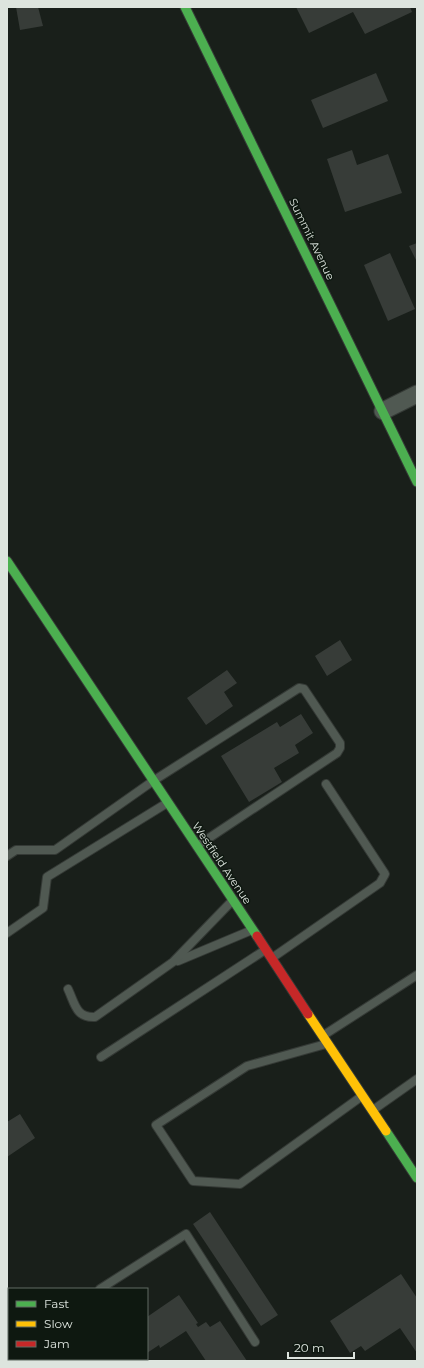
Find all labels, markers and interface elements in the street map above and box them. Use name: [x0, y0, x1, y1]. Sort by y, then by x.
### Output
street label: Summit Avenue: [286, 196, 338, 282]
street label: Westfield Avenue: [189, 819, 255, 907]
legend: [8, 1288, 148, 1360]
text: Fast: [44, 1296, 69, 1311]
text: Slow: [44, 1316, 73, 1331]
scale bar: [288, 1334, 354, 1360]
text: Jam: [43, 1336, 70, 1351]
text: 20 m: [294, 1340, 325, 1355]

